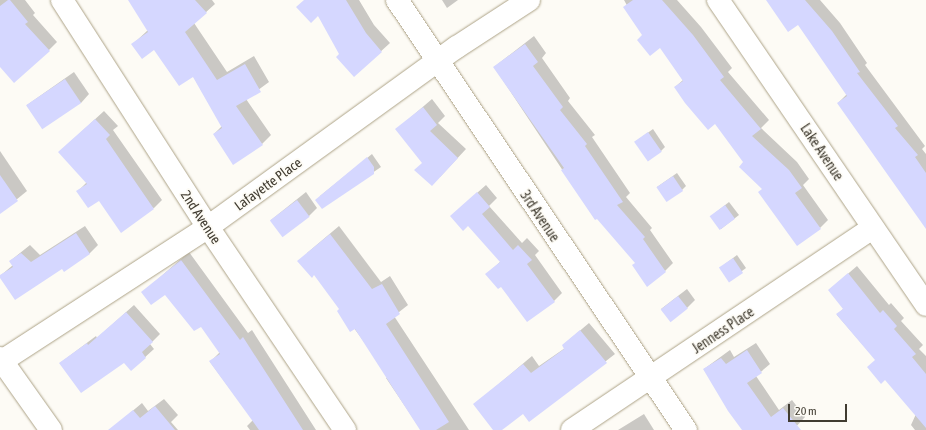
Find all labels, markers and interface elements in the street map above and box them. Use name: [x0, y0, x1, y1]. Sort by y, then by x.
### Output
street label: Lake Avenue: [797, 120, 847, 184]
street label: Lafayette Place: [231, 154, 305, 214]
street label: 2nd Avenue: [177, 187, 225, 247]
street label: 3rd Avenue: [517, 187, 563, 245]
street label: Jenness Place: [689, 303, 757, 357]
scale bar: [790, 396, 849, 422]
text: 20 m: [795, 404, 817, 418]

